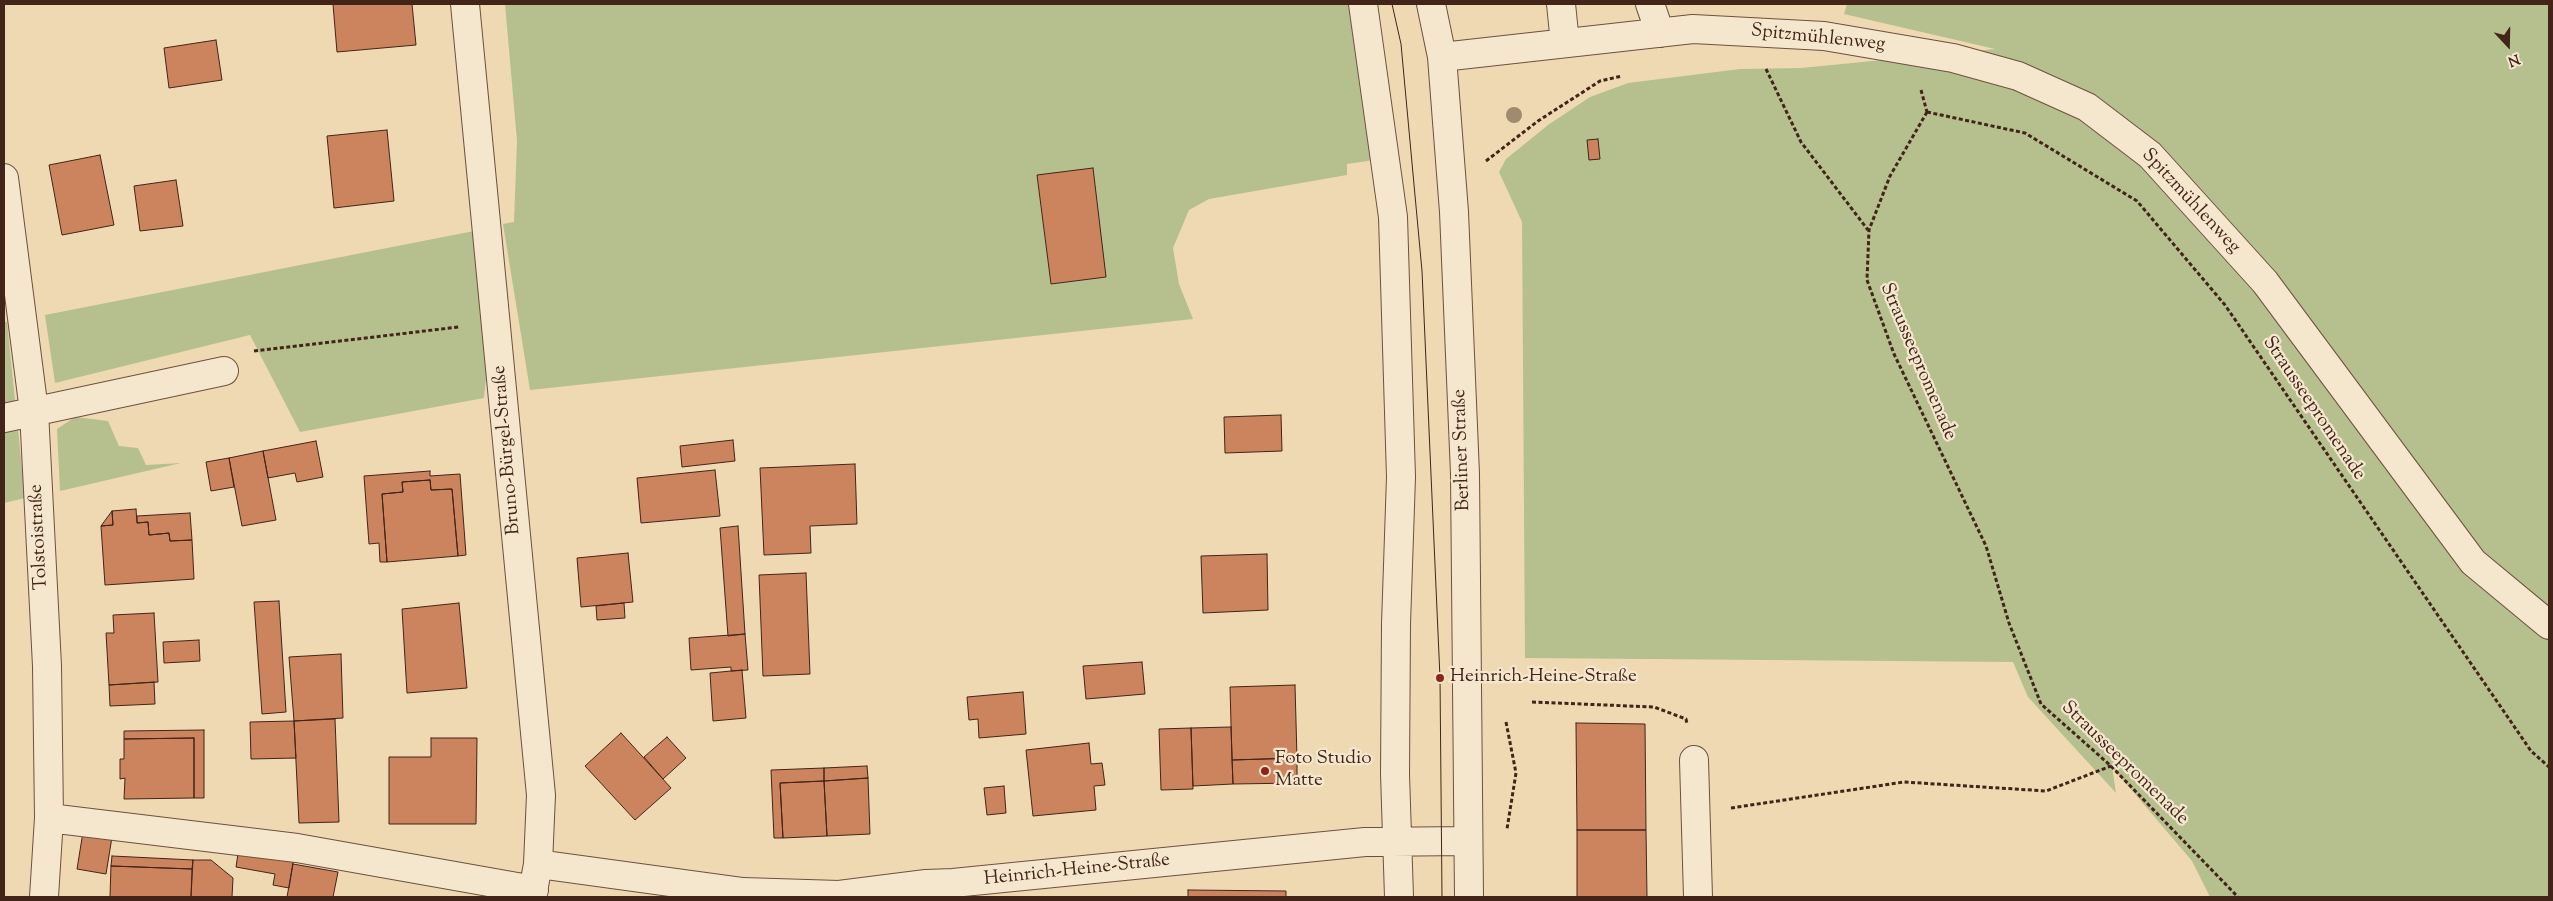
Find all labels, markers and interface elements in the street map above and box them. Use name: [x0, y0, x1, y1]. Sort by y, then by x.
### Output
north arrow: [2483, 20, 2533, 70]
street label: Spitzmühlenweg: [1750, 21, 1886, 57]
text: N: [2505, 48, 2522, 70]
street label: Spitzmühlenweg: [2136, 145, 2244, 259]
street label: Strausseepromenade: [1874, 280, 1960, 444]
street label: Strausseepromenade: [2256, 333, 2370, 485]
street label: Bruno-Bürgel-Straße: [489, 364, 527, 536]
street label: Berliner Straße: [1449, 389, 1477, 511]
street label: Tolstoistraße: [26, 484, 54, 590]
place label: Heinrich-Heine-Straße: [1450, 667, 1637, 689]
marker: Heinrich-Heine-Straße: [1434, 672, 1446, 684]
street label: Strausseepromenade: [2056, 697, 2192, 831]
place label: Foto Studio Matte: [1275, 749, 1372, 793]
marker: Foto Studio Matte: [1259, 765, 1271, 777]
street label: Heinrich-Heine-Straße: [983, 850, 1171, 892]

